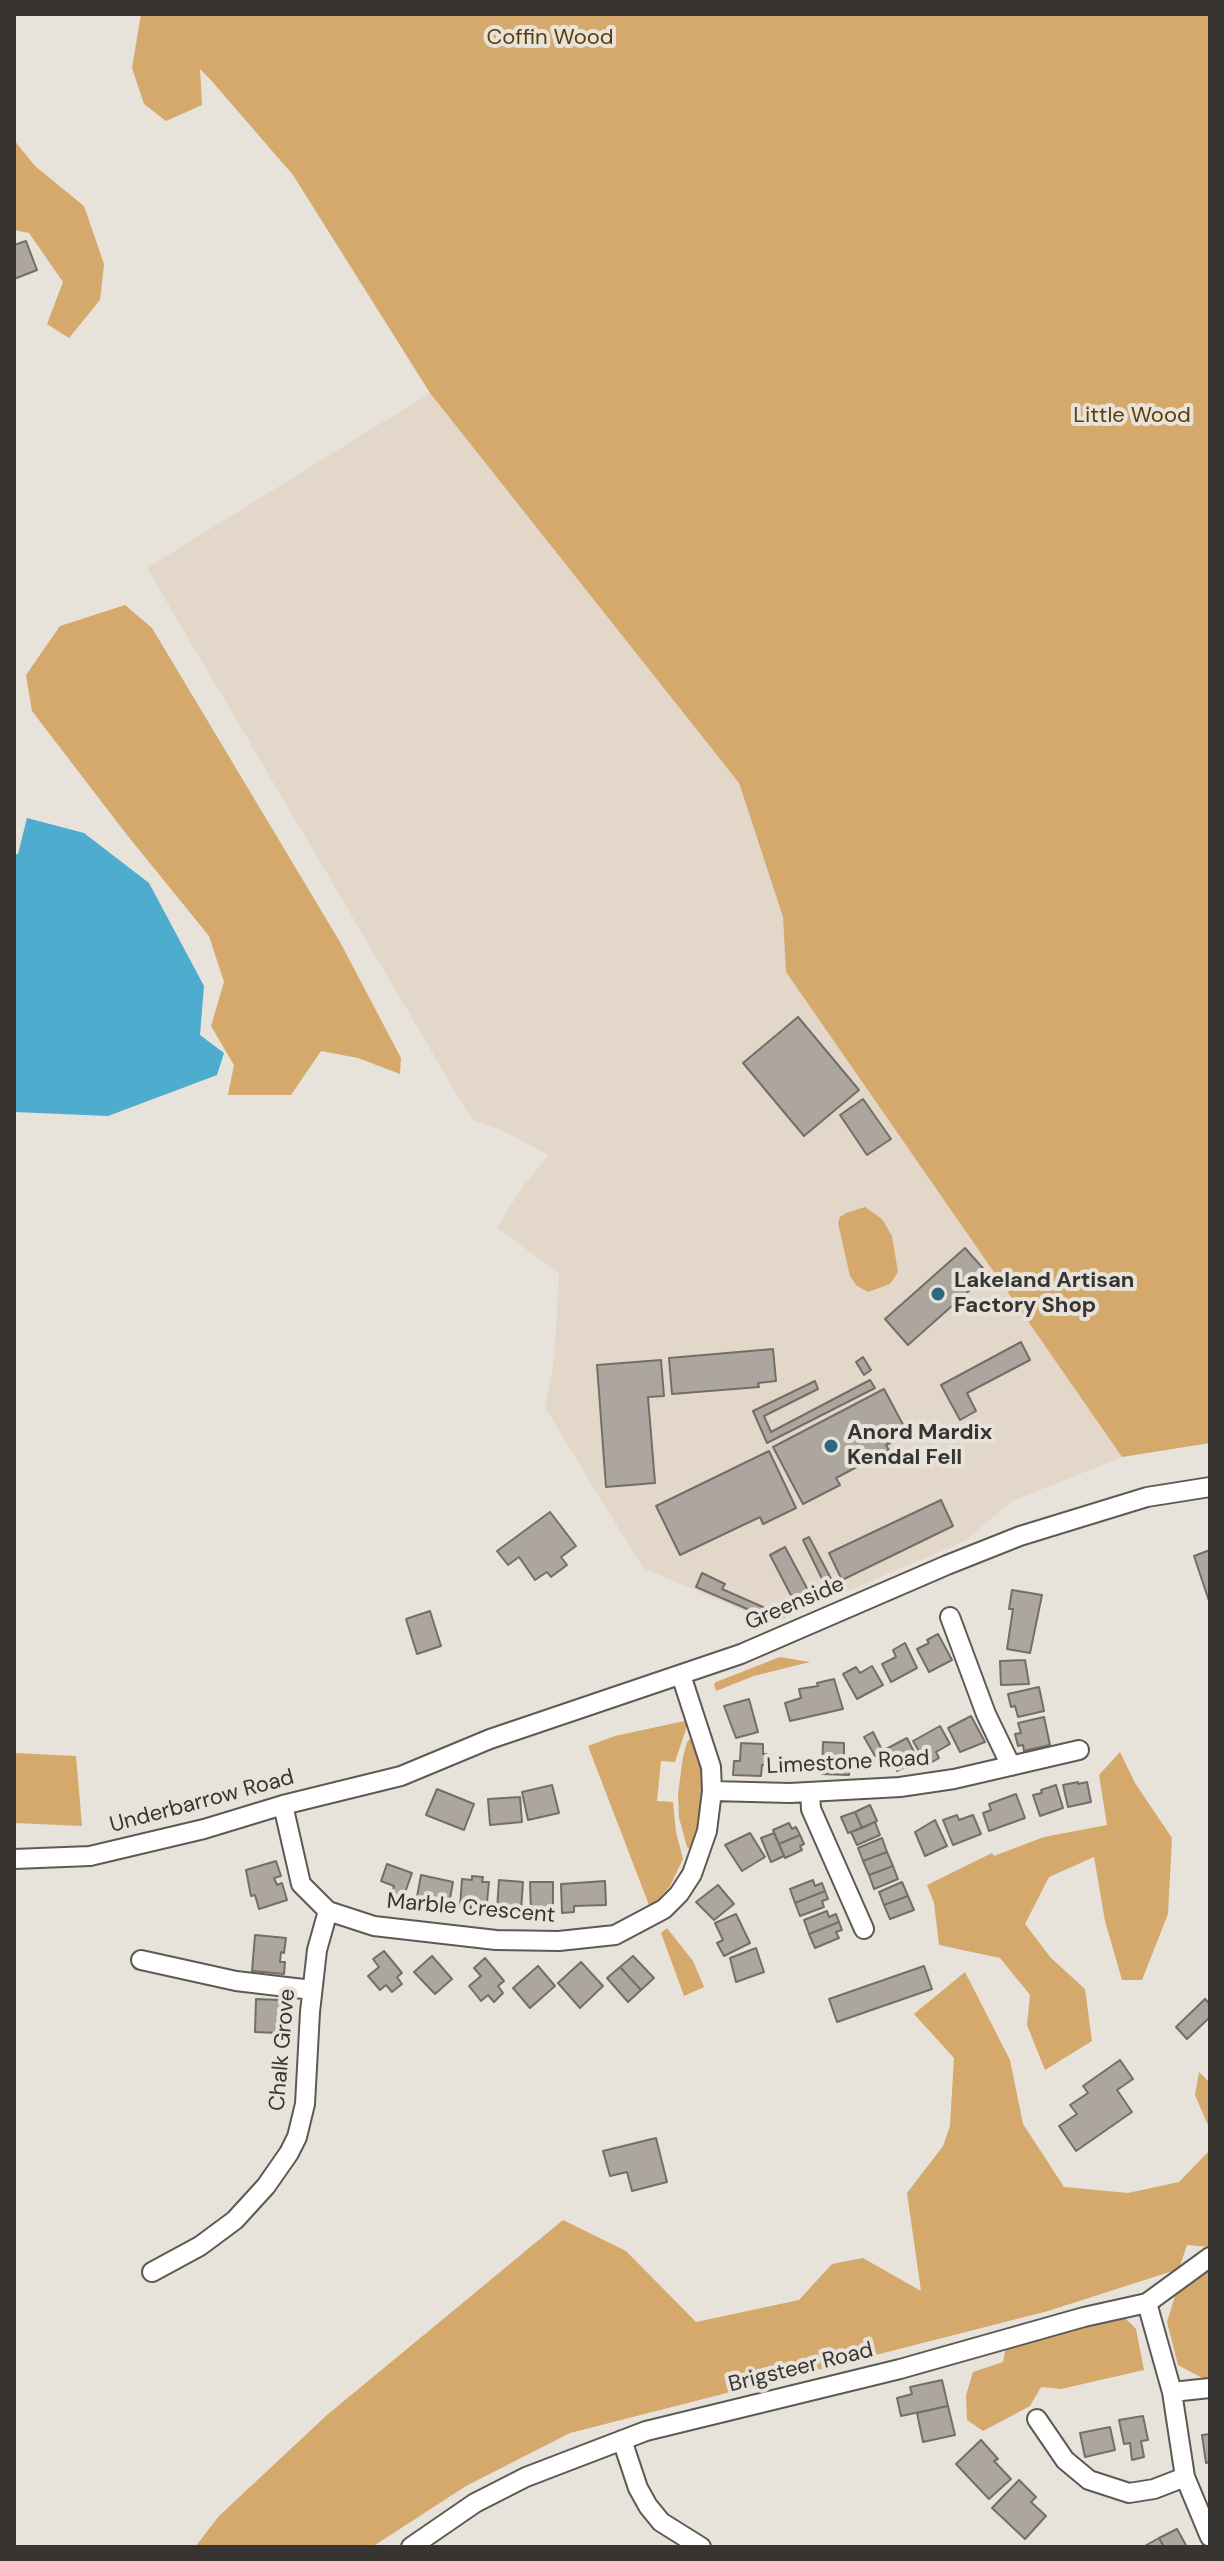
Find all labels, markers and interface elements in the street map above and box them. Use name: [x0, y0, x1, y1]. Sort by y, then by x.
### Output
park label: Coffin Wood: [486, 25, 614, 51]
park label: Little Wood: [1073, 403, 1191, 429]
place label: Lakeland Artisan Factory Shop: [954, 1268, 1134, 1320]
marker: Lakeland Artisan Factory Shop: [929, 1285, 947, 1303]
place label: Anord Mardix Kendal Fell: [847, 1420, 992, 1472]
marker: Anord Mardix Kendal Fell: [822, 1437, 840, 1455]
street label: Greenside: [742, 1571, 848, 1637]
street label: Limestone Road: [766, 1746, 930, 1780]
street label: Underbarrow Road: [107, 1765, 297, 1839]
street label: Marble Crescent: [386, 1888, 556, 1930]
street label: Chalk Grove: [265, 1988, 301, 2112]
street label: Brigsteer Road: [726, 2337, 876, 2399]

